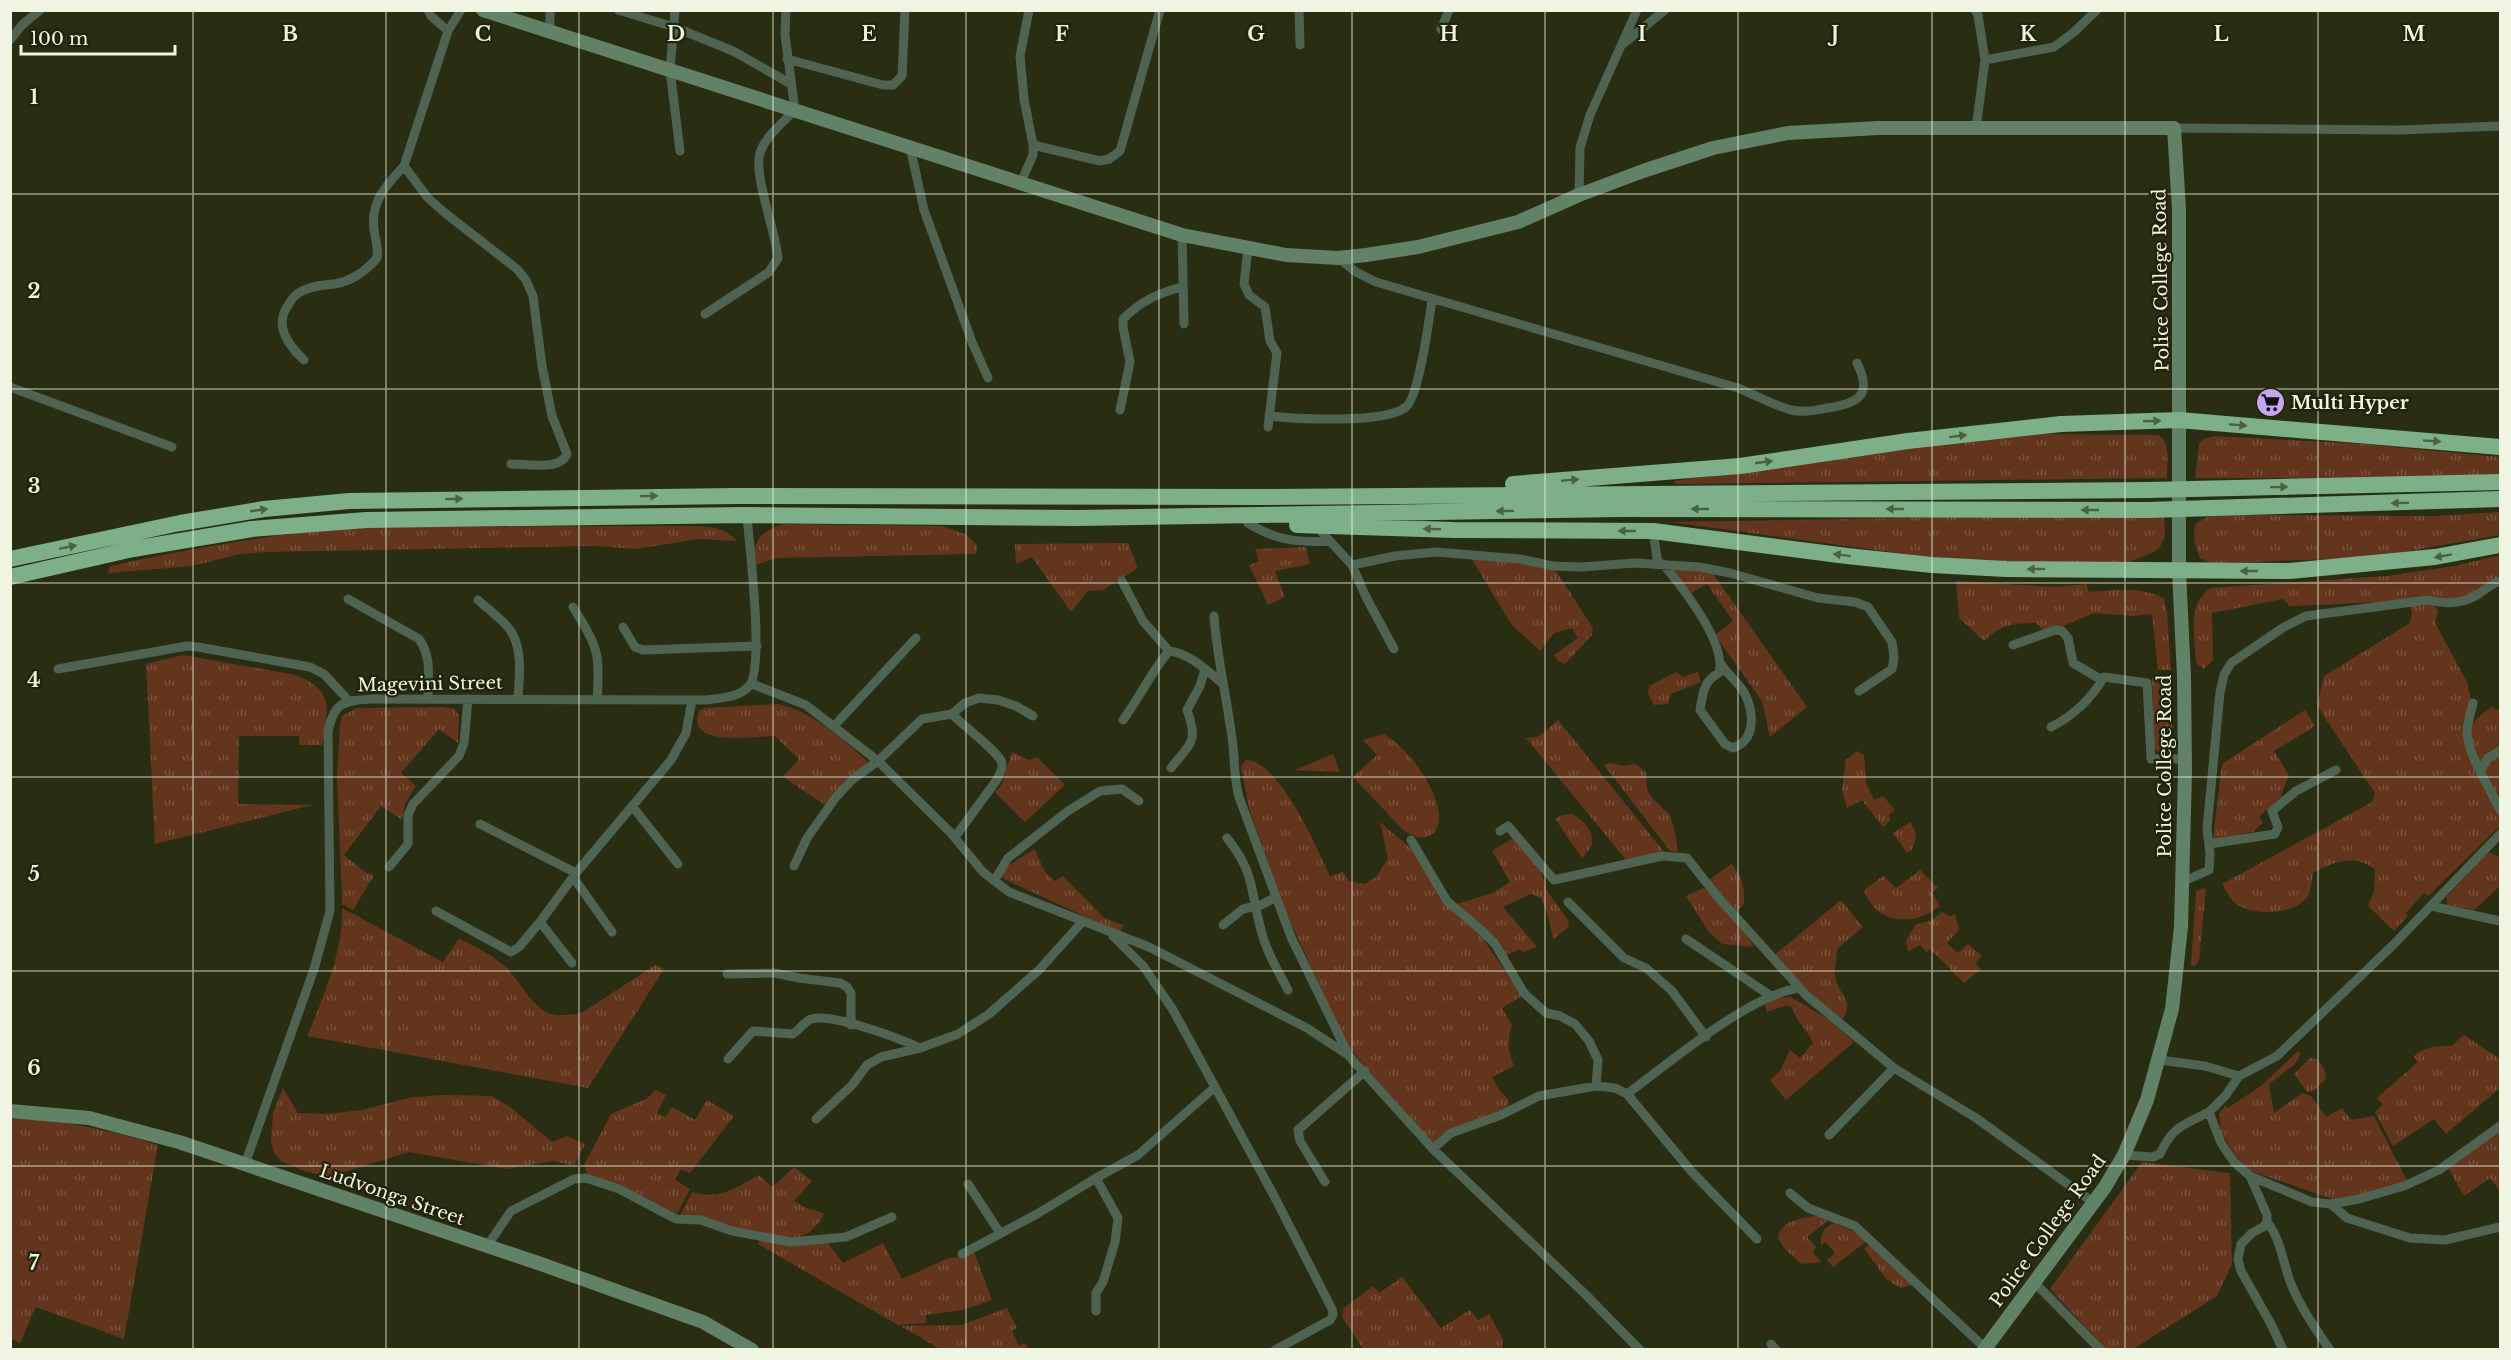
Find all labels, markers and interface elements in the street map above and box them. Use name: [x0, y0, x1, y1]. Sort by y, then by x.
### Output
scale bar: [21, 18, 176, 56]
text: B: [282, 22, 298, 46]
text: C: [475, 22, 491, 46]
text: D: [667, 22, 685, 46]
text: E: [861, 22, 877, 46]
text: F: [1055, 22, 1069, 46]
text: G: [1247, 22, 1265, 46]
text: H: [1440, 22, 1459, 46]
text: I: [1638, 22, 1646, 46]
text: J: [1827, 22, 1839, 46]
text: K: [2020, 22, 2037, 46]
text: L: [2213, 22, 2229, 46]
text: M: [2403, 22, 2426, 46]
text: 100 m: [30, 28, 88, 50]
text: 1: [30, 85, 39, 109]
street label: Police College Road: [2148, 188, 2174, 372]
text: 2: [27, 279, 41, 303]
supermarket icon: Multi Hyper: [2254, 387, 2286, 419]
place label: Multi Hyper: [2291, 392, 2409, 414]
one-way arrow: [2142, 416, 2161, 426]
one-way arrow: [2228, 420, 2247, 430]
one-way arrow: [1948, 431, 1967, 440]
one-way arrow: [2423, 436, 2442, 446]
one-way arrow: [1755, 458, 1774, 467]
text: 3: [28, 474, 40, 498]
one-way arrow: [1561, 475, 1580, 485]
one-way arrow: [2270, 482, 2289, 492]
one-way arrow: [639, 492, 658, 501]
one-way arrow: [444, 494, 463, 503]
one-way arrow: [2391, 498, 2410, 508]
one-way arrow: [1690, 504, 1709, 514]
one-way arrow: [1885, 504, 1904, 514]
one-way arrow: [2080, 505, 2099, 515]
one-way arrow: [250, 506, 269, 515]
one-way arrow: [1495, 506, 1514, 516]
one-way arrow: [1423, 524, 1442, 534]
one-way arrow: [1618, 526, 1637, 536]
one-way arrow: [58, 542, 77, 551]
one-way arrow: [1832, 550, 1851, 559]
one-way arrow: [2433, 552, 2452, 561]
one-way arrow: [2027, 564, 2046, 574]
one-way arrow: [2239, 566, 2258, 576]
text: 4: [27, 668, 41, 692]
street label: Magevini Street: [357, 672, 503, 696]
street label: Police College Road: [2154, 674, 2176, 858]
text: 5: [28, 862, 40, 886]
text: 6: [27, 1056, 41, 1080]
street label: Police College Road: [1985, 1151, 2111, 1311]
street label: Ludvonga Street: [317, 1160, 468, 1230]
text: 7: [29, 1251, 40, 1275]

